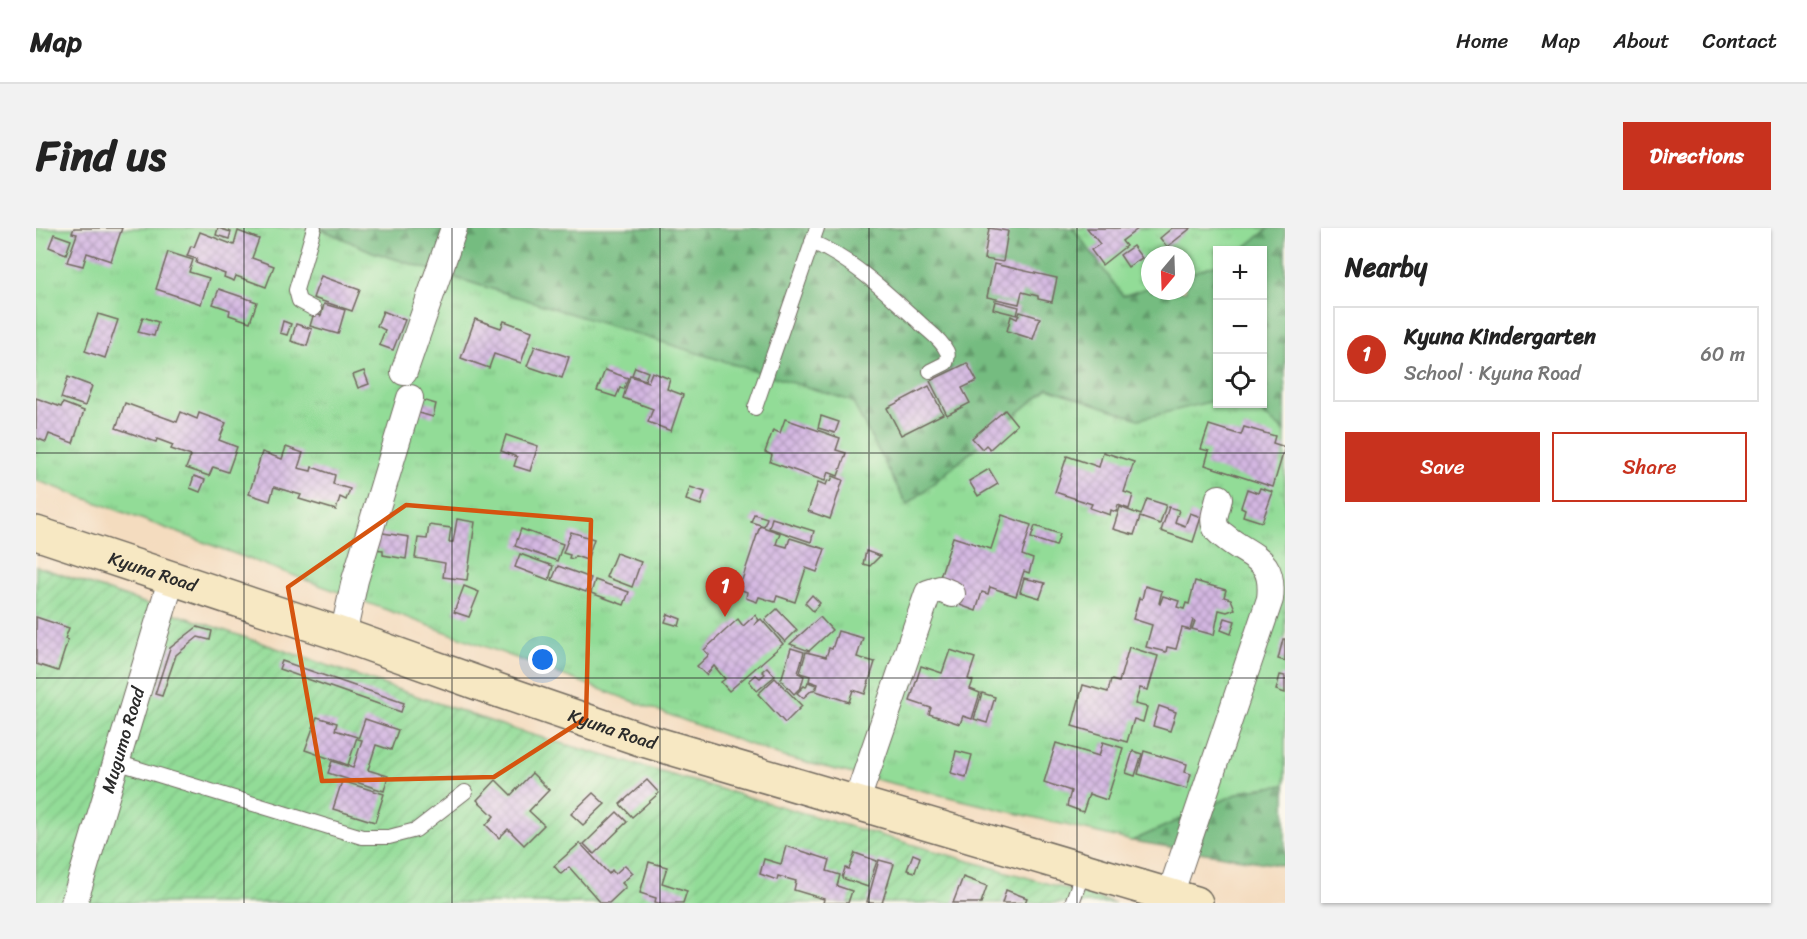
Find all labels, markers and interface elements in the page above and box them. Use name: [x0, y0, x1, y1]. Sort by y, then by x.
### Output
text: Map: [30, 17, 82, 66]
text: Home: [1456, 22, 1508, 60]
text: Map: [1541, 22, 1580, 60]
text: About: [1613, 22, 1670, 60]
text: Contact: [1703, 22, 1777, 60]
text: Find us: [36, 119, 166, 193]
button: Directions: [1623, 122, 1771, 190]
text: Nearby: [1345, 244, 1427, 290]
north arrow: [1141, 246, 1195, 300]
map controls: [1213, 246, 1267, 408]
button: +: [1213, 246, 1267, 300]
button: −: [1213, 300, 1267, 354]
text: Kyuna Kindergarten: [1404, 317, 1596, 356]
text: 1: [1362, 337, 1371, 372]
text: 60 m: [1700, 337, 1745, 372]
button: locate: [1213, 354, 1267, 408]
text: School · Kyuna Road: [1404, 356, 1581, 391]
button: Save: [1345, 432, 1540, 502]
button: Share: [1552, 432, 1747, 502]
street label: Kyuna Road: [104, 542, 203, 602]
pin: 1: [706, 568, 744, 617]
your location: [528, 645, 557, 674]
street label: Mugumo Road: [92, 682, 154, 797]
street label: Kyuna Road: [564, 700, 662, 759]

